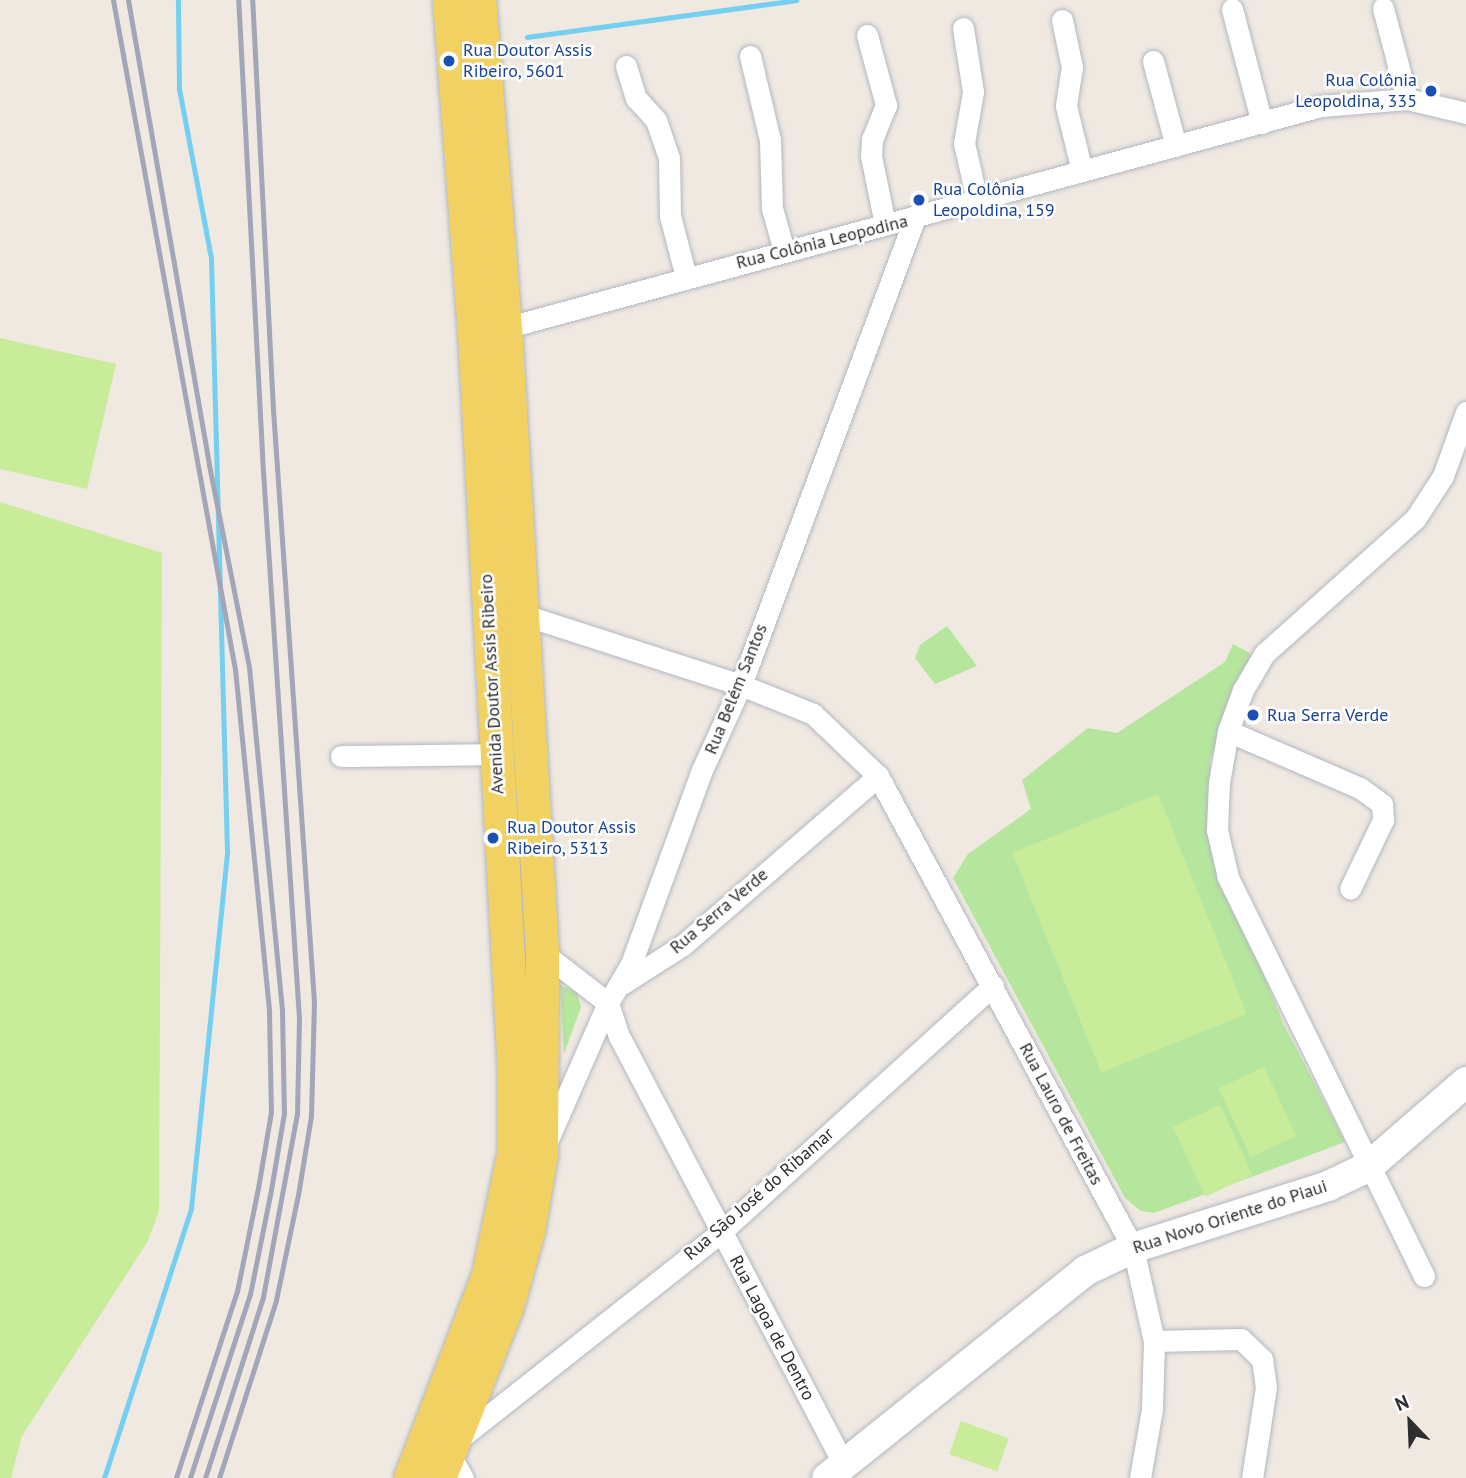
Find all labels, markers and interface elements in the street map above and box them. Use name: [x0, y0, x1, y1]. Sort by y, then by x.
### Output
place label: Rua Doutor Assis Ribeiro, 5601: [463, 40, 593, 82]
marker: Rua Doutor Assis Ribeiro, 5601: [441, 53, 457, 69]
place label: Rua Colônia Leopoldina, 335: [1294, 70, 1417, 112]
marker: Rua Colônia Leopoldina, 335: [1423, 83, 1439, 99]
place label: Rua Colônia Leopoldina, 159: [933, 179, 1056, 222]
marker: Rua Colônia Leopoldina, 159: [911, 192, 927, 208]
street label: Rua Colônia Leopodina: [734, 210, 910, 274]
street label: Avenida Doutor Assis Ribeiro: [475, 573, 509, 795]
street label: Rua Belém Santos: [700, 621, 772, 757]
place label: Rua Serra Verde: [1267, 704, 1389, 726]
marker: Rua Serra Verde: [1245, 707, 1261, 723]
place label: Rua Doutor Assis Ribeiro, 5313: [507, 817, 637, 860]
marker: Rua Doutor Assis Ribeiro, 5313: [485, 830, 501, 846]
street label: Rua Serra Verde: [665, 864, 773, 958]
street label: Rua Lauro de Freitas: [1014, 1039, 1108, 1189]
street label: Rua São José do Ribamar: [680, 1123, 838, 1265]
street label: Rua Novo Oriente do Piaui: [1130, 1175, 1330, 1259]
street label: Rua Lagoa de Dentro: [725, 1252, 819, 1404]
north arrow: [1375, 1387, 1445, 1457]
text: N: [1391, 1389, 1412, 1416]

